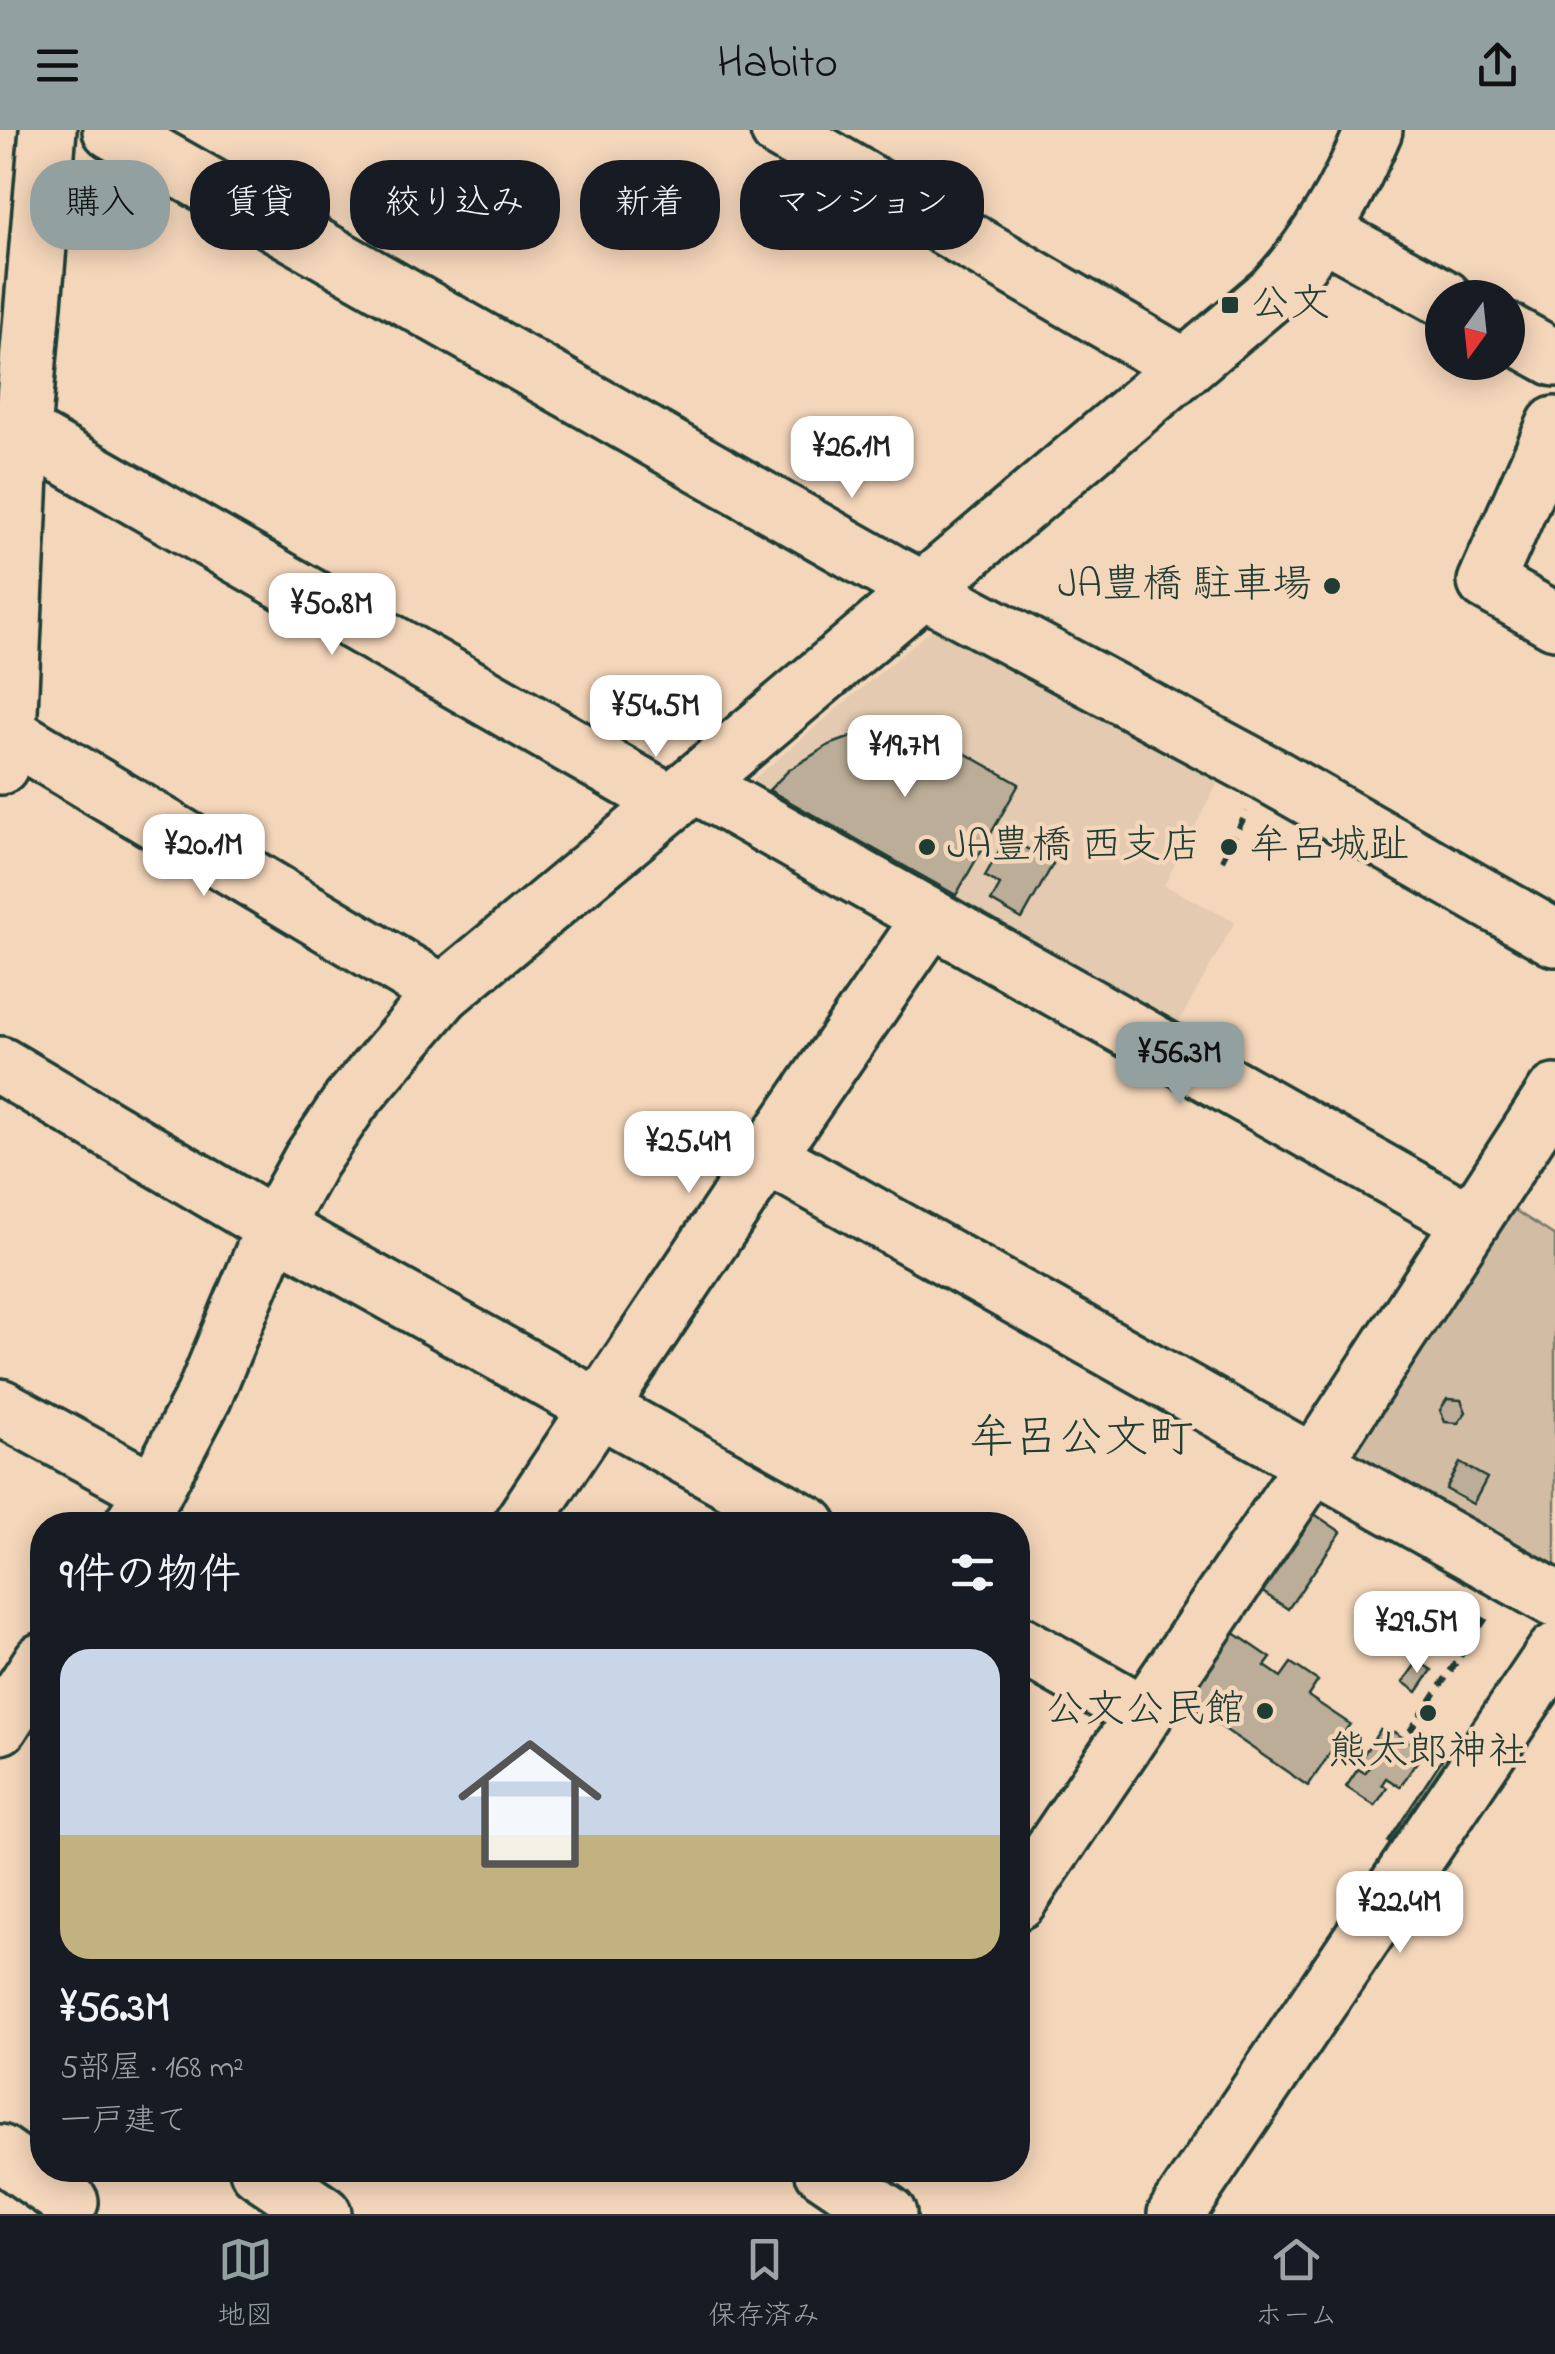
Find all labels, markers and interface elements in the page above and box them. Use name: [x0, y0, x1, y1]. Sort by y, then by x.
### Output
text: Habito: [717, 32, 838, 98]
icon: menu: [30, 38, 85, 93]
icon: share: [1470, 38, 1525, 93]
chip: 購入: [30, 160, 170, 250]
chip: 賃貸: [190, 160, 330, 250]
chip: 絞り込み: [350, 160, 560, 250]
chip: 新着: [580, 160, 720, 250]
chip: マンション: [740, 160, 984, 250]
place label: 公文: [1250, 276, 1330, 335]
north arrow: [1425, 280, 1525, 380]
map controls: [1425, 280, 1525, 380]
marker: 公文: [1219, 294, 1241, 316]
pin: ¥26.1M: [771, 416, 933, 501]
text: ¥26.1M: [813, 425, 891, 472]
place label: JA豊橋 駐車場: [1058, 557, 1312, 616]
pin: ¥50.8M: [251, 573, 413, 658]
marker: JA豊橋 駐車場: [1321, 575, 1343, 597]
text: ¥50.8M: [291, 582, 373, 629]
pin: ¥54.5M: [575, 675, 737, 760]
text: ¥54.5M: [612, 684, 700, 731]
pin: ¥19.7M: [824, 715, 986, 800]
text: ¥19.7M: [869, 724, 941, 771]
pin: ¥20.1M: [123, 814, 285, 899]
place label: JA豊橋 西支店: [947, 818, 1201, 877]
place label: 牟呂城趾: [1249, 818, 1409, 877]
text: ¥20.1M: [165, 823, 243, 870]
marker: JA豊橋 西支店: [916, 836, 938, 858]
marker: 牟呂城趾: [1218, 836, 1240, 858]
pin: ¥56.3M: [1099, 1022, 1261, 1107]
text: ¥56.3M: [1138, 1031, 1222, 1078]
pin: ¥25.4M: [608, 1111, 770, 1196]
text: ¥25.4M: [646, 1120, 732, 1167]
district label: 牟呂公文町: [968, 1407, 1194, 1473]
icon: filters: [945, 1545, 1000, 1600]
text: 9件の物件: [60, 1546, 241, 1607]
pin: ¥29.5M: [1336, 1591, 1498, 1676]
text: ¥29.5M: [1376, 1600, 1458, 1647]
place label: 公文公民館: [1045, 1682, 1245, 1741]
marker: 公文公民館: [1254, 1700, 1276, 1722]
marker: 熊太郎神社: [1417, 1702, 1439, 1724]
icon: home: [440, 1714, 620, 1894]
place label: 熊太郎神社: [1328, 1724, 1528, 1783]
pin: ¥22.4M: [1319, 1871, 1481, 1956]
text: ¥22.4M: [1358, 1880, 1442, 1927]
text: ¥56.3M: [60, 1979, 170, 2040]
text: 5部屋 · 168 m²: [60, 2046, 244, 2093]
text: 一戸建て: [60, 2099, 188, 2146]
tab: 地図: [217, 2232, 273, 2338]
tab: 保存済み: [708, 2232, 820, 2338]
tab: ホーム: [1255, 2232, 1338, 2338]

